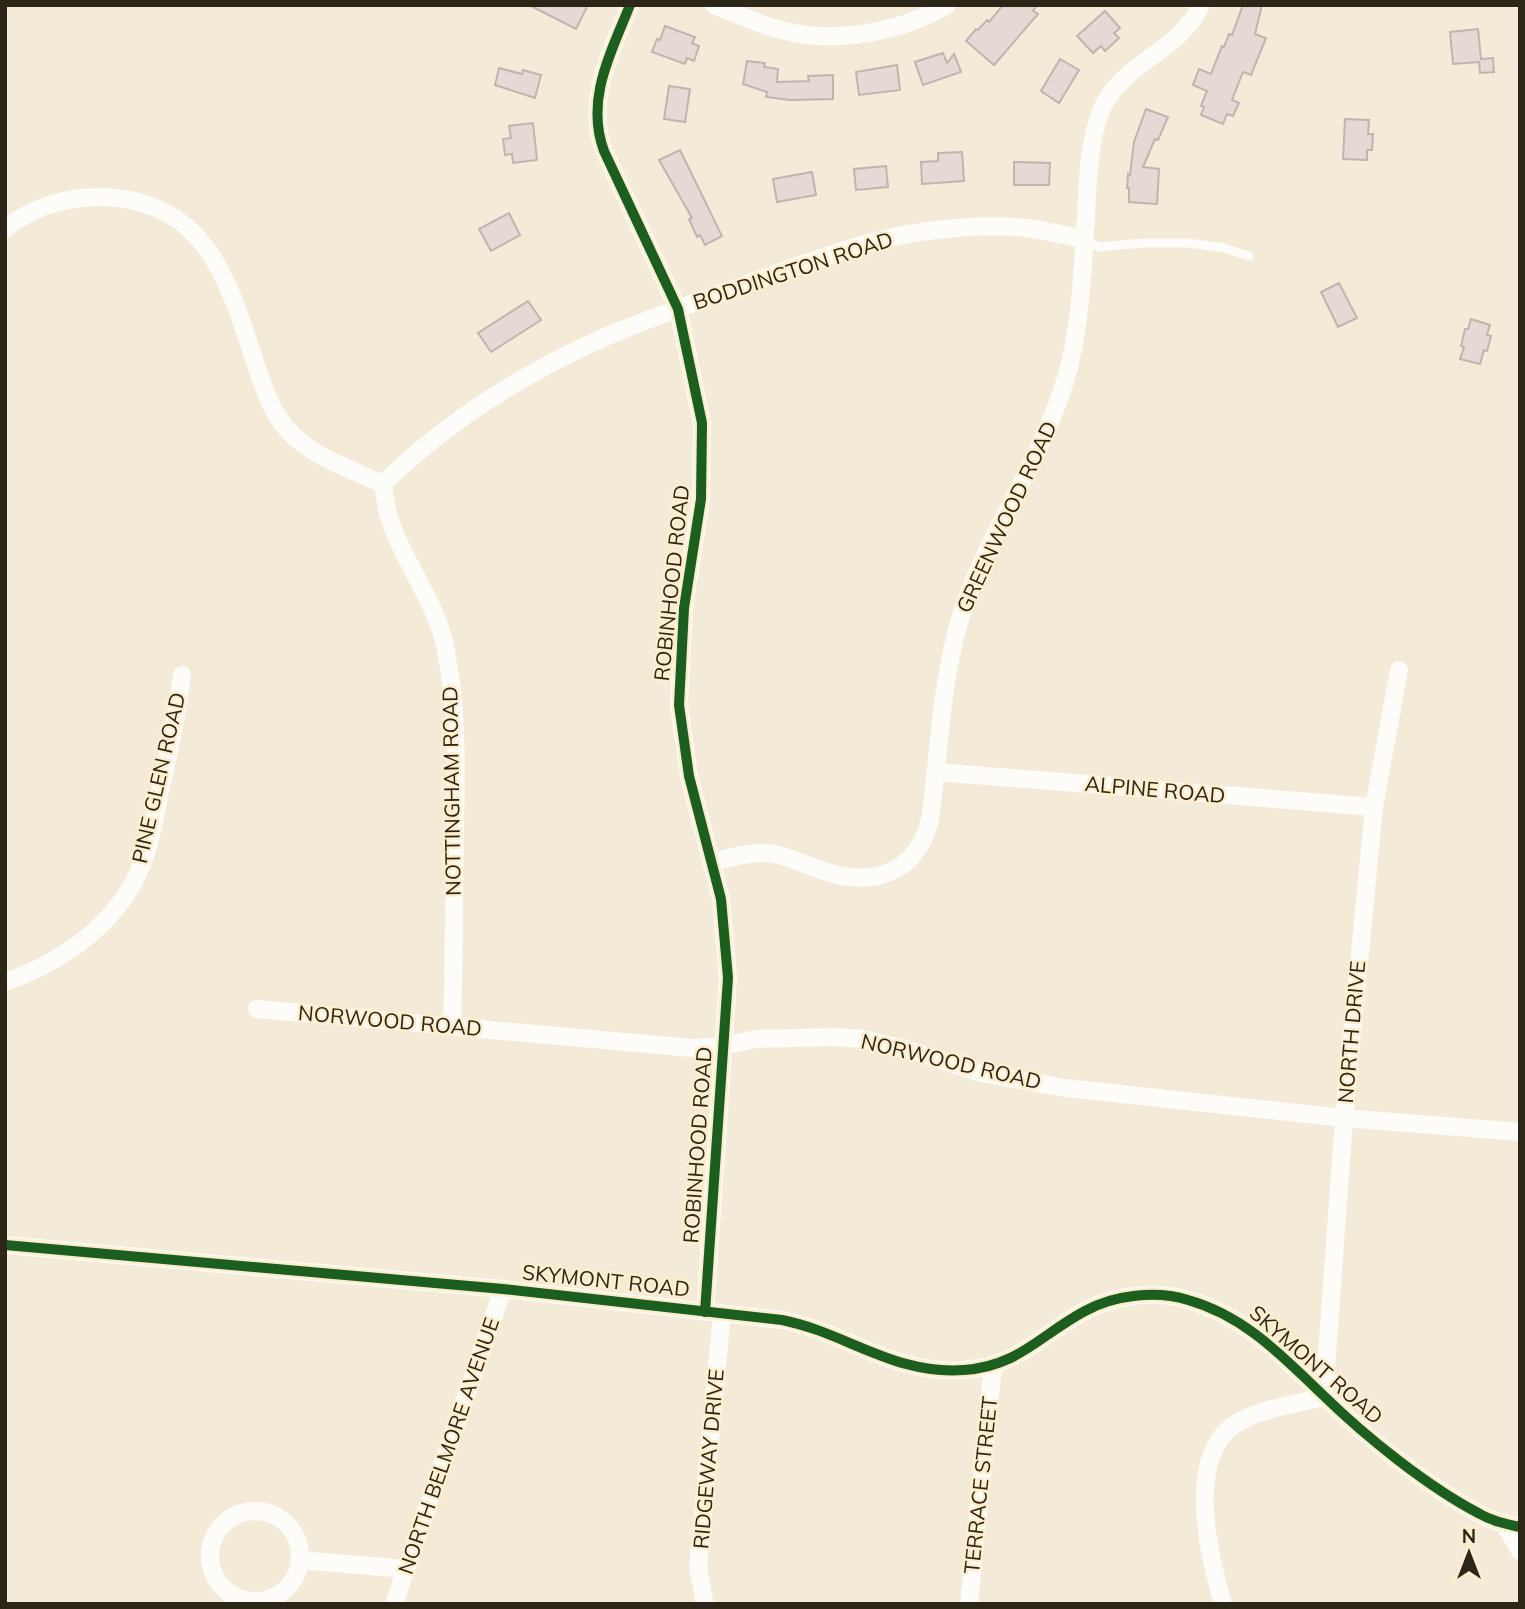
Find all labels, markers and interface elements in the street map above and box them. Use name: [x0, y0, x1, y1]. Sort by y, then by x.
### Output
street label: BODDINGTON ROAD: [689, 225, 896, 315]
street label: GREENWOOD ROAD: [950, 417, 1062, 616]
street label: ROBINHOOD ROAD: [648, 483, 694, 682]
street label: NOTTINGHAM ROAD: [436, 686, 466, 896]
street label: PINE GLEN ROAD: [126, 690, 190, 866]
street label: ALPINE ROAD: [1084, 770, 1226, 808]
street label: NORTH DRIVE: [1332, 960, 1370, 1104]
street label: NORWOOD ROAD: [297, 999, 483, 1041]
street label: NORWOOD ROAD: [859, 1028, 1044, 1094]
street label: ROBINHOOD ROAD: [677, 1046, 717, 1244]
street label: SKYMONT ROAD: [521, 1258, 691, 1302]
street label: SKYMONT ROAD: [1245, 1299, 1389, 1429]
street label: NORTH BELMORE AVENUE: [392, 1314, 504, 1577]
street label: RIDGEWAY DRIVE: [687, 1368, 729, 1550]
street label: TERRACE STREET: [958, 1395, 1002, 1575]
north arrow: [1434, 1518, 1504, 1588]
text: N: [1462, 1524, 1476, 1548]

